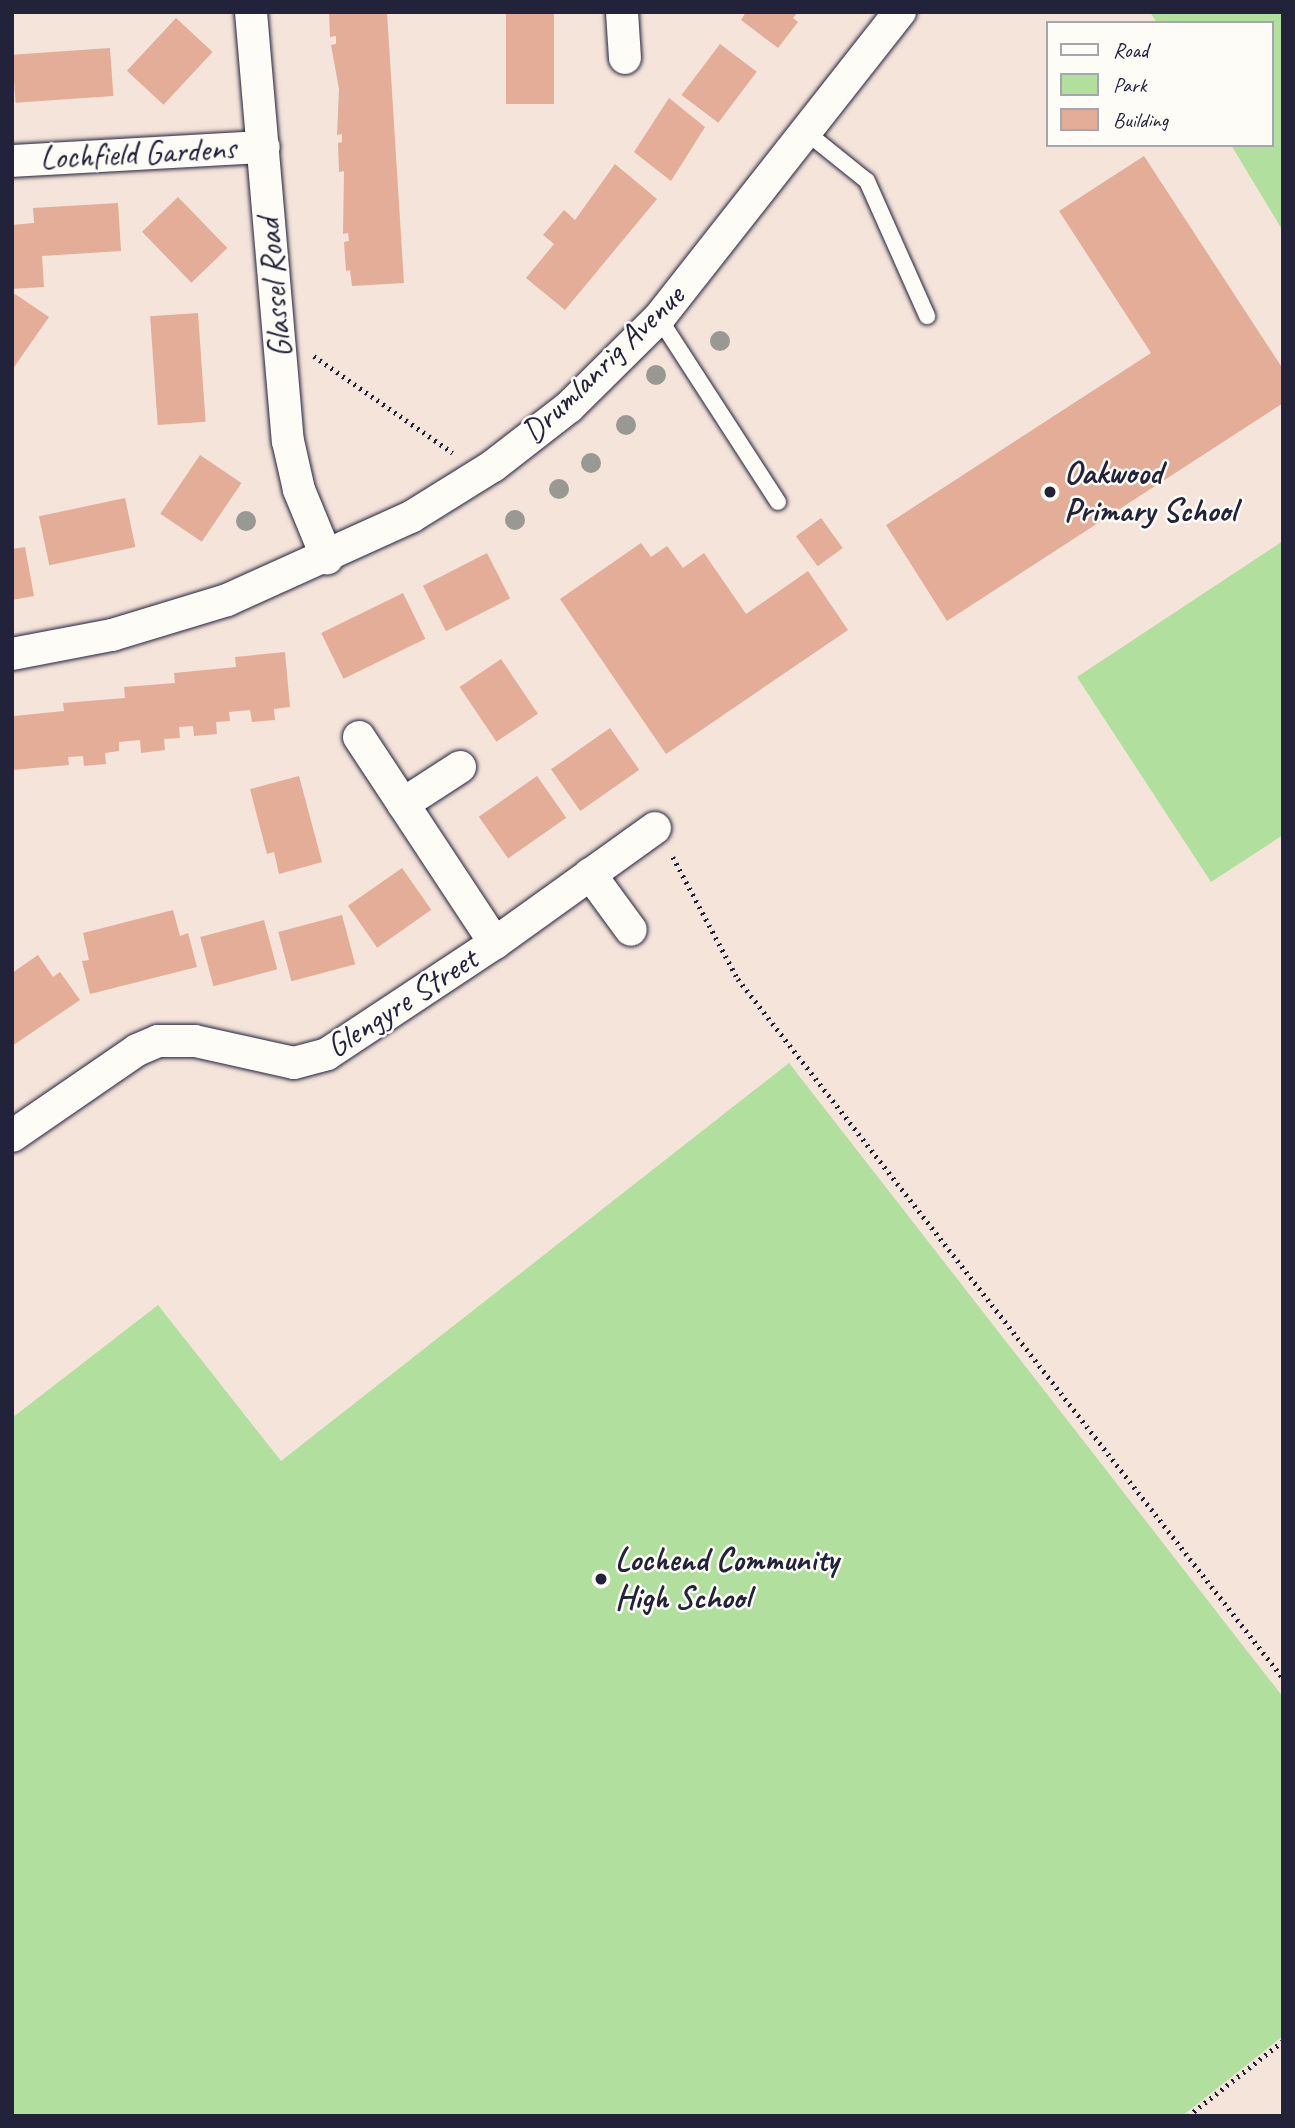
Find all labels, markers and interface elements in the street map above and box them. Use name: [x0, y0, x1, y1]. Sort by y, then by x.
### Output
legend: [1046, 21, 1274, 147]
text: Road: [1113, 37, 1148, 63]
text: Park: [1113, 72, 1146, 98]
text: Building: [1113, 107, 1168, 133]
street label: Lochfield Gardens: [39, 129, 237, 179]
street label: Glassel Road: [249, 217, 301, 359]
street label: Drumlanrig Avenue: [513, 276, 693, 452]
place label: Oakwood Primary School: [1064, 453, 1236, 531]
marker: Oakwood Primary School: [1042, 484, 1058, 500]
street label: Glengyre Street: [319, 939, 485, 1067]
place label: Lochend Community High School: [615, 1540, 838, 1618]
marker: Lochend Community High School: [593, 1571, 609, 1587]

